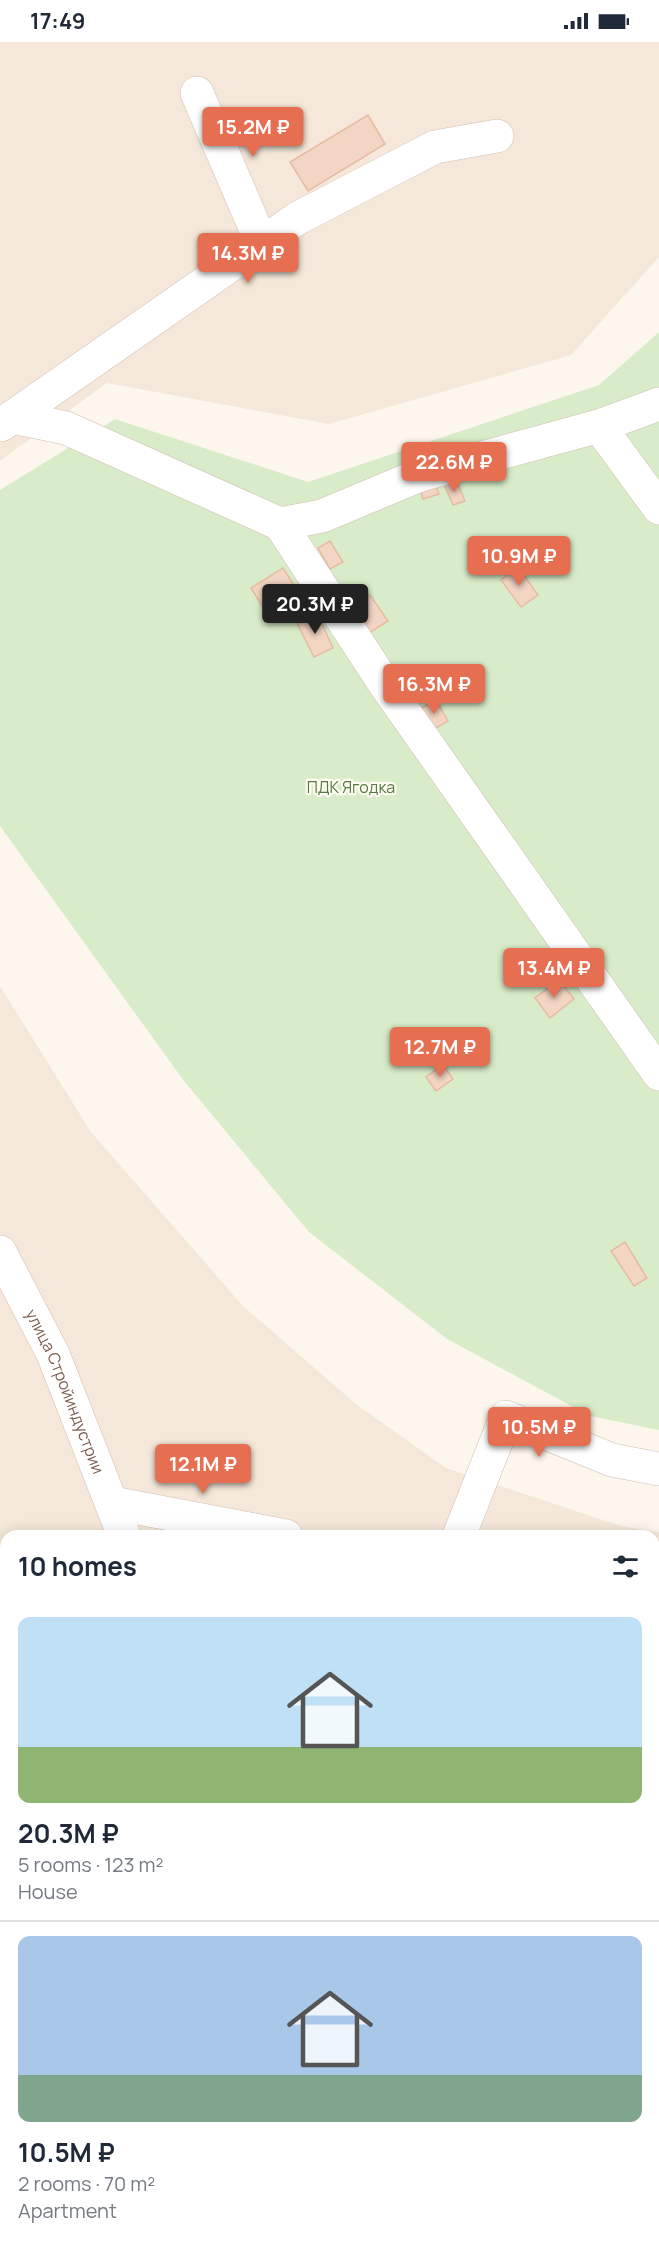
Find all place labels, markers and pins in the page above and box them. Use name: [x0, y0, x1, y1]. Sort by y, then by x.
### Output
pin: 15.2M ₽: [198, 107, 308, 158]
pin: 14.3M ₽: [193, 233, 303, 284]
pin: 22.6M ₽: [399, 442, 509, 493]
pin: 10.9M ₽: [464, 536, 574, 587]
pin: 20.3M ₽: [260, 584, 370, 635]
pin: 16.3M ₽: [379, 664, 489, 715]
pin: 13.4M ₽: [499, 948, 609, 999]
pin: 12.7M ₽: [385, 1027, 495, 1078]
pin: 10.5M ₽: [484, 1407, 594, 1458]
pin: 12.1M ₽: [148, 1444, 258, 1495]

